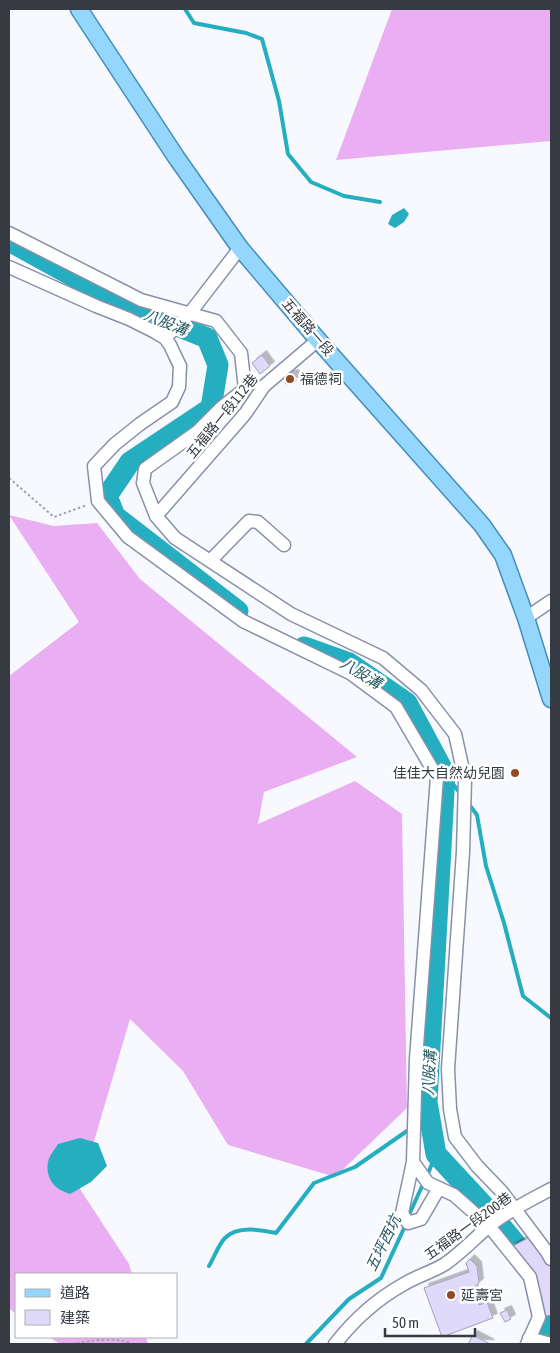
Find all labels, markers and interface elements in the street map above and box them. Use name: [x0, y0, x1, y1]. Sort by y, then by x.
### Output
street label: 五福路一段: [279, 295, 337, 359]
water label: 八股溝: [142, 306, 192, 339]
street label: 五福路一段112巷: [183, 371, 261, 461]
place label: 福德祠: [300, 371, 342, 387]
marker: 福德祠: [284, 373, 296, 385]
water label: 八股溝: [337, 654, 386, 693]
place label: 佳佳大自然幼兒園: [393, 765, 505, 781]
marker: 佳佳大自然幼兒園: [509, 767, 521, 779]
water label: 八股溝: [419, 1048, 439, 1096]
street label: 五福路一段200巷: [421, 1189, 515, 1263]
water label: 五坪西坑: [362, 1211, 405, 1274]
legend: [15, 1273, 178, 1338]
text: 道路: [60, 1284, 90, 1301]
place label: 延壽宮: [461, 1287, 503, 1303]
marker: 延壽宮: [445, 1289, 457, 1301]
scale bar: [385, 1306, 475, 1338]
text: 建築: [60, 1309, 90, 1326]
text: 50 m: [392, 1314, 419, 1331]

